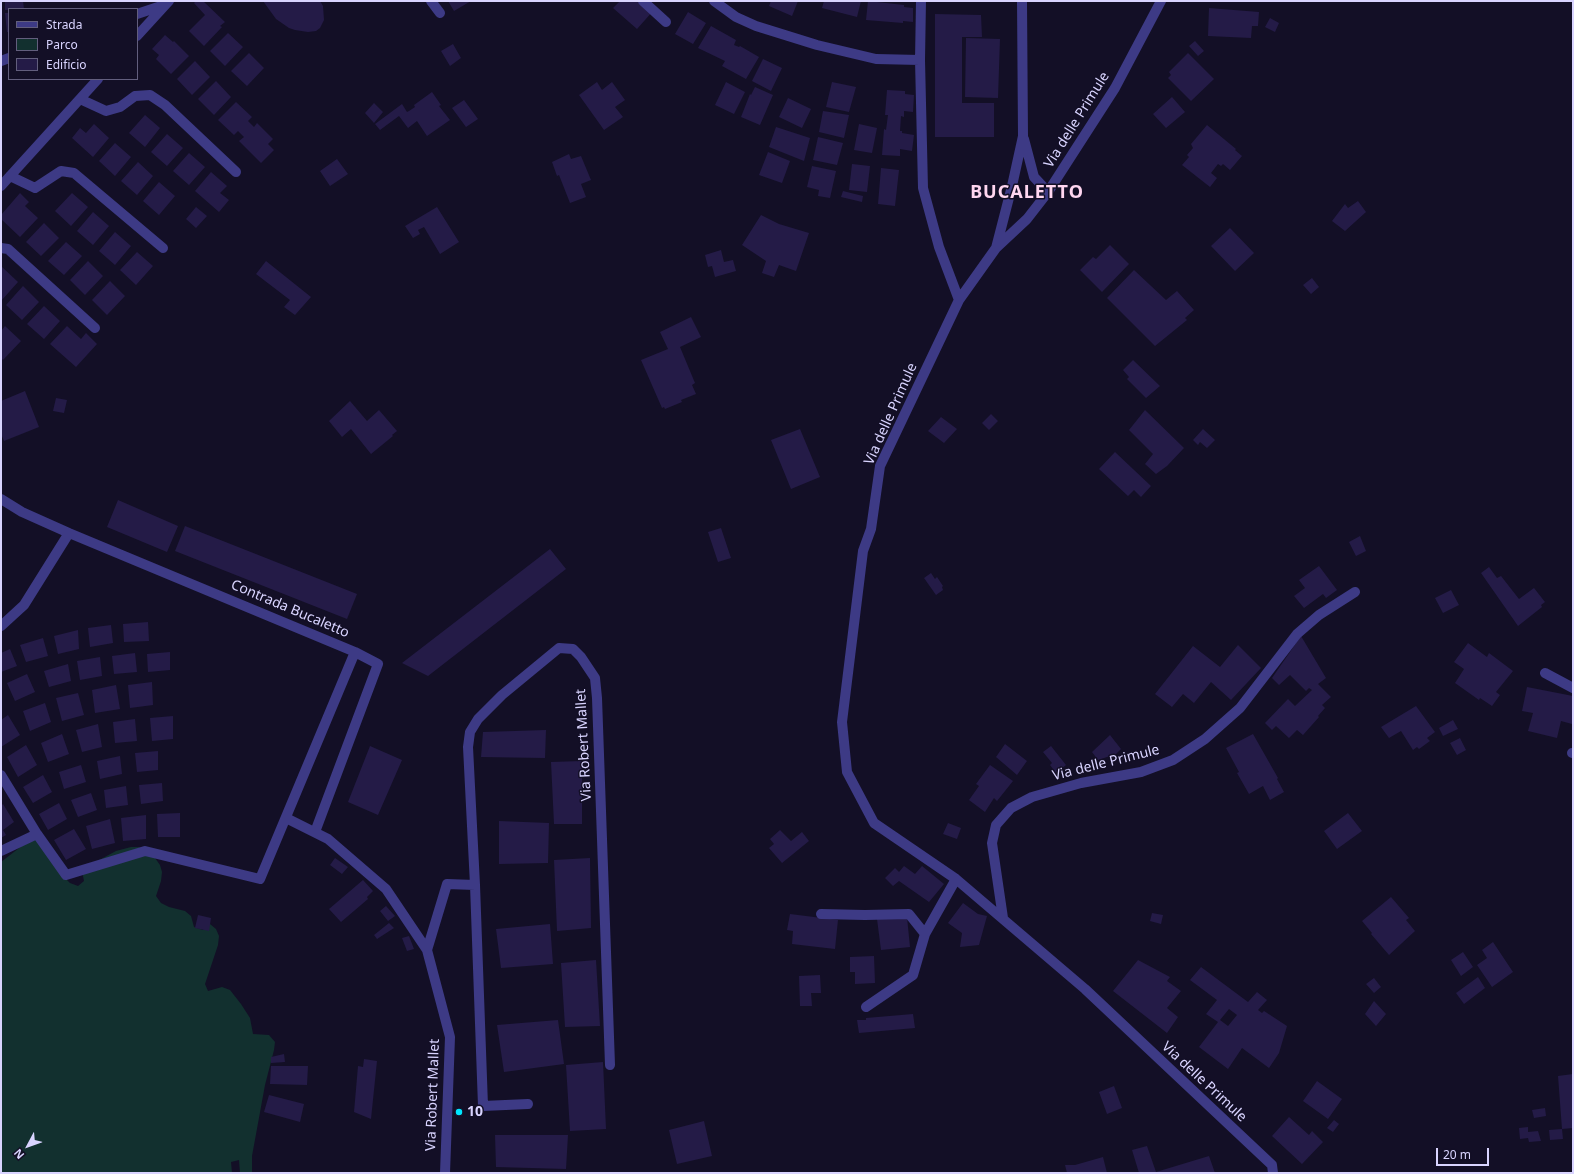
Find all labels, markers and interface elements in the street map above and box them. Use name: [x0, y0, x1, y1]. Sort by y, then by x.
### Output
legend: [8, 8, 138, 80]
text: Strada: [46, 16, 82, 33]
text: Parco: [46, 36, 78, 53]
text: Edificio: [46, 56, 87, 73]
street label: Via delle Primule: [1041, 69, 1113, 171]
district label: BUCALETTO: [970, 182, 1084, 204]
street label: Via delle Primule: [861, 360, 921, 468]
street label: Contrada Bucaletto: [228, 576, 352, 642]
street label: Via Robert Mallet: [573, 688, 595, 802]
street label: Via delle Primule: [1051, 742, 1161, 784]
street label: Via delle Primule: [1158, 1038, 1250, 1126]
street label: Via Robert Mallet: [423, 1039, 443, 1151]
place label: 10: [467, 1104, 483, 1120]
marker: 10: [454, 1107, 464, 1117]
north arrow: [8, 1126, 48, 1166]
scale bar: [1438, 1140, 1491, 1166]
text: N: [10, 1146, 27, 1163]
text: 20 m: [1443, 1146, 1471, 1163]

